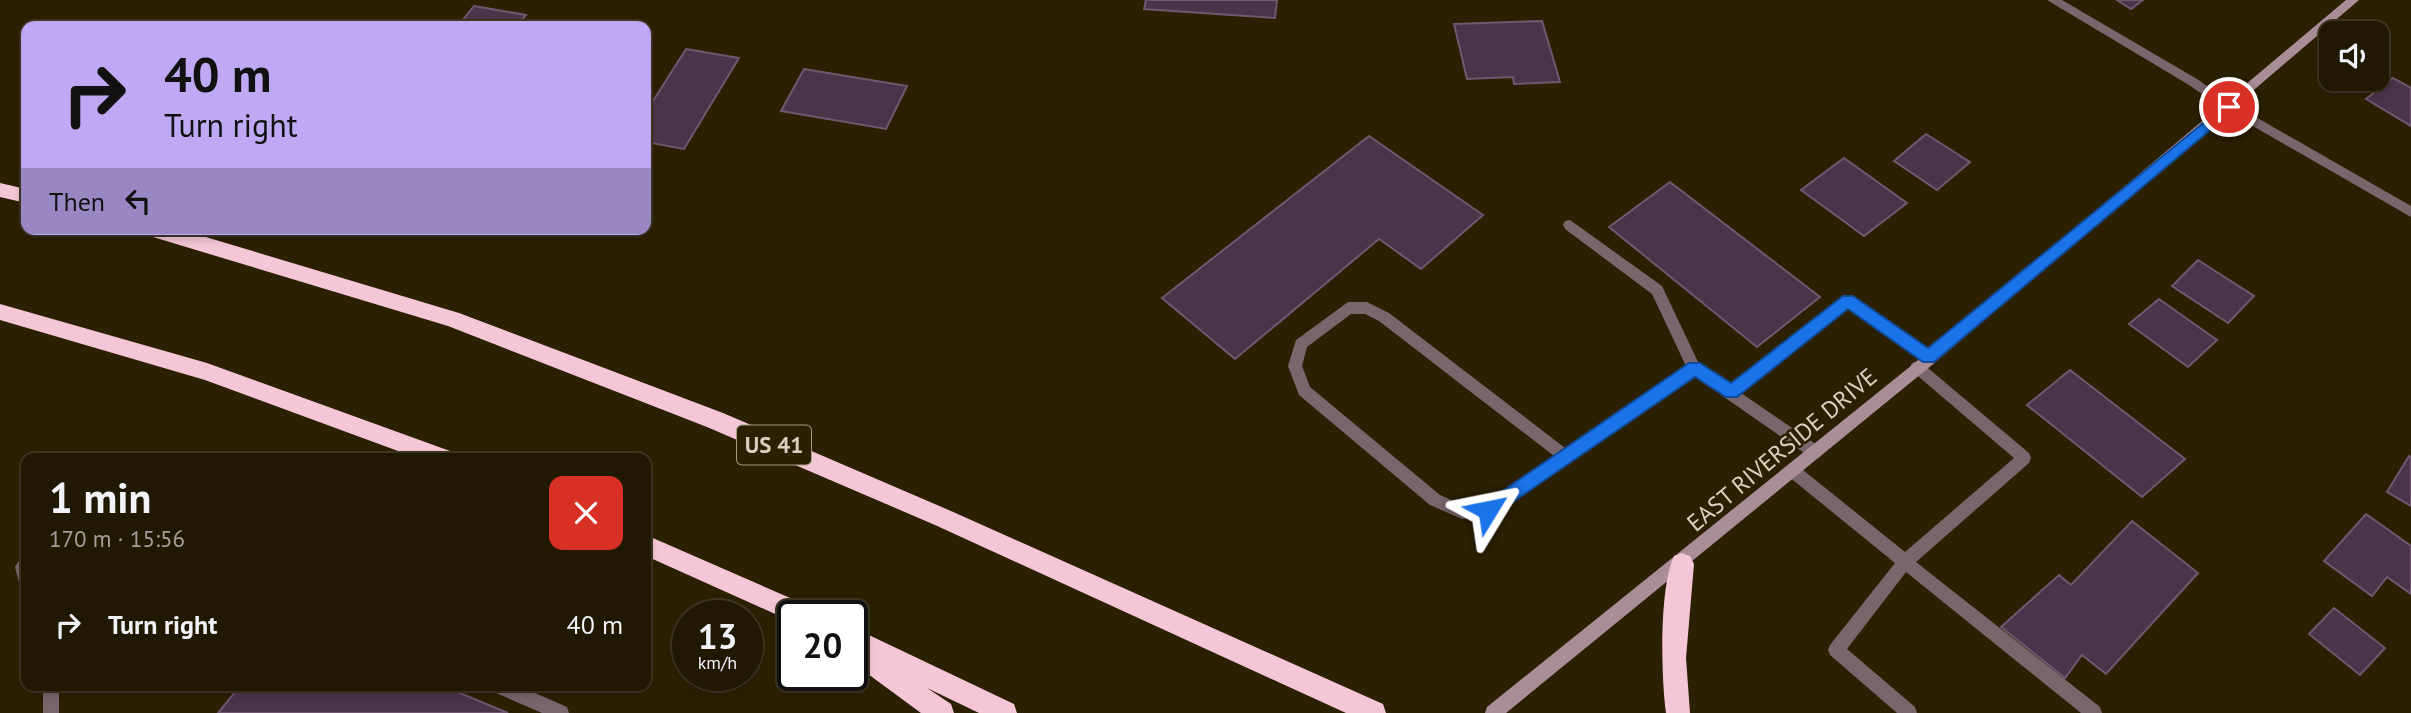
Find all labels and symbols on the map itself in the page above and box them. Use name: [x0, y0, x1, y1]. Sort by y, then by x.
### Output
pin: [2199, 77, 2259, 137]
street label: EAST RIVERSIDE DRIVE: [1680, 361, 1883, 538]
road number: US 41: [737, 426, 811, 464]
position arrow: [1451, 473, 1525, 547]
speed limit sign: 20: [777, 600, 868, 691]

